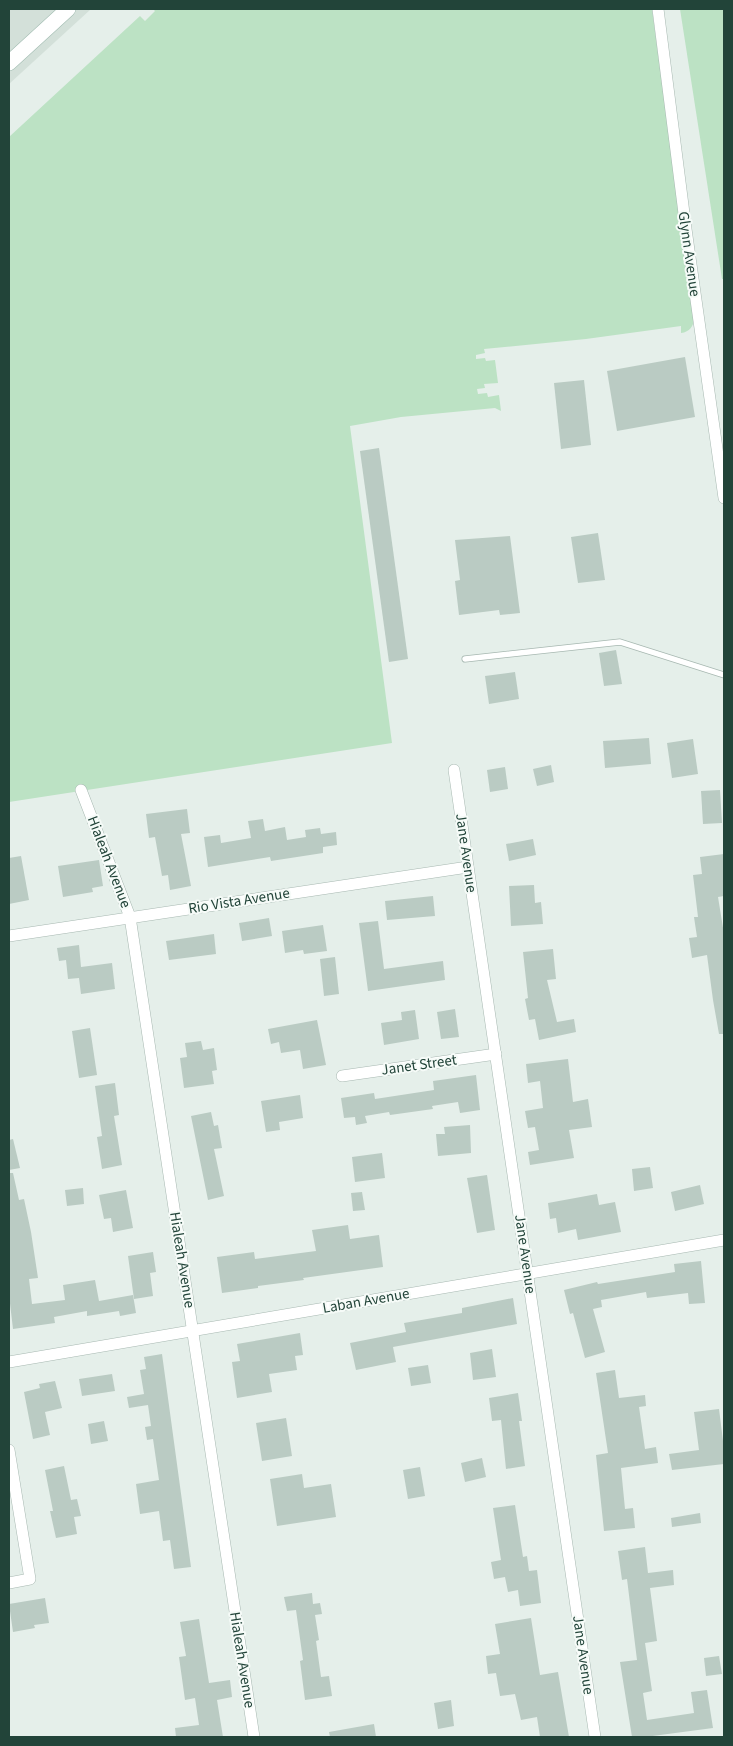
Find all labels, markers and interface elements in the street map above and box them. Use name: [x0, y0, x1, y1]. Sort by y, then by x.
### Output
street label: Glynn Avenue: [673, 210, 705, 298]
street label: Jane Avenue: [450, 812, 482, 894]
street label: Hialeah Avenue: [82, 813, 136, 911]
street label: Rio Vista Avenue: [187, 883, 291, 919]
street label: Janet Street: [380, 1049, 458, 1081]
street label: Hialeah Avenue: [164, 1210, 200, 1310]
street label: Jane Avenue: [509, 1213, 541, 1295]
street label: Laban Avenue: [321, 1283, 411, 1319]
street label: Hialeah Avenue: [224, 1610, 260, 1710]
street label: Jane Avenue: [567, 1614, 599, 1696]

